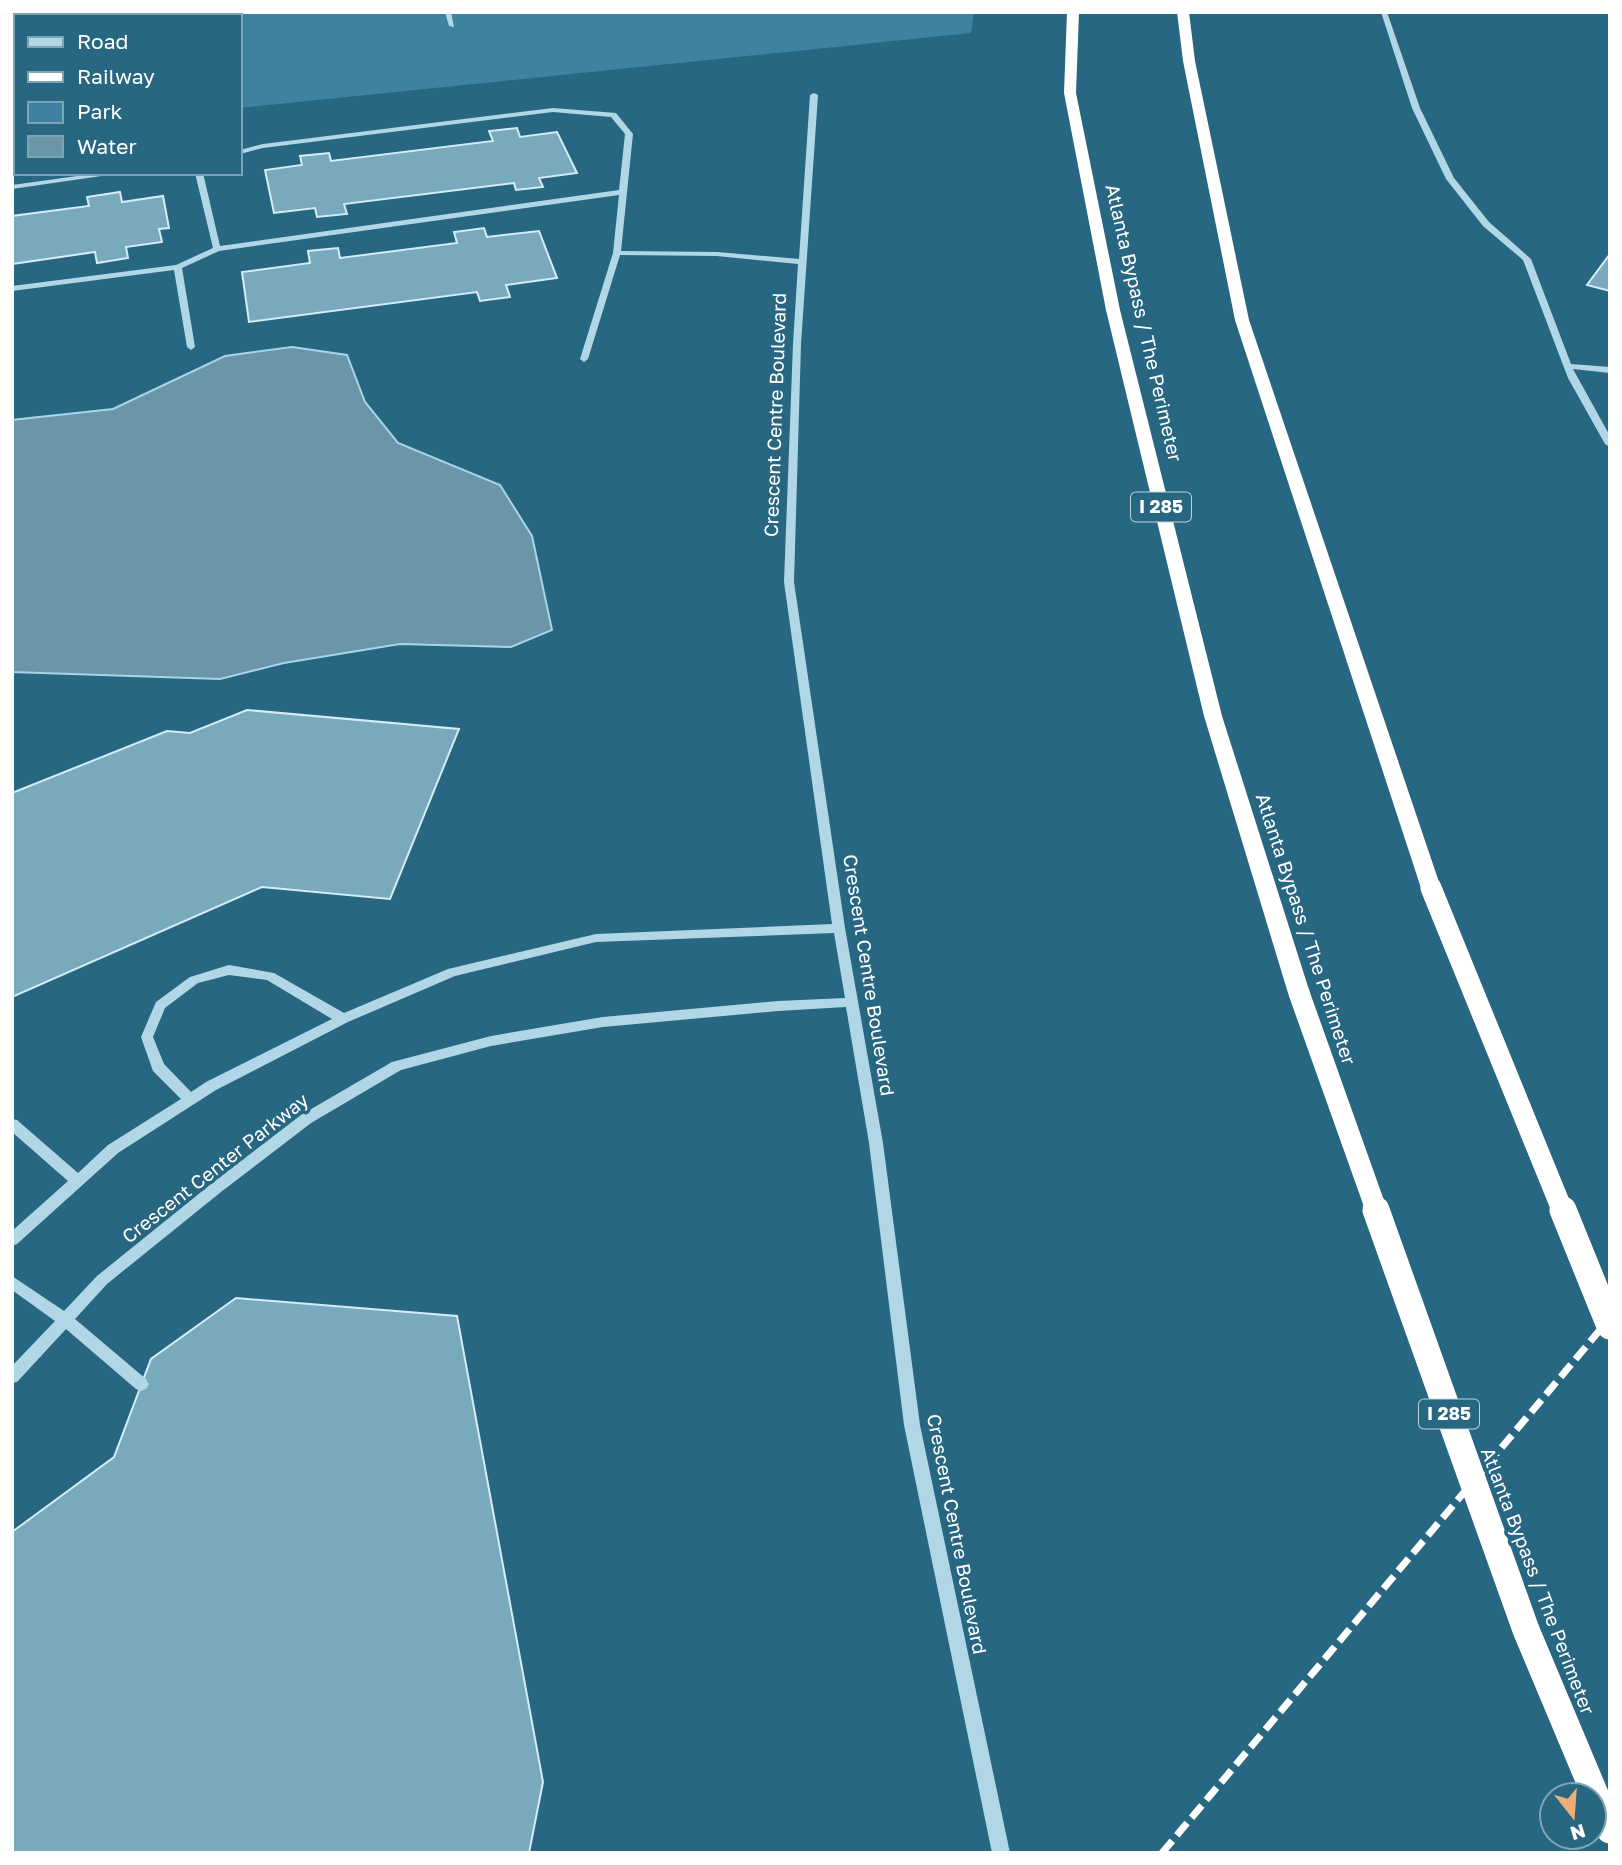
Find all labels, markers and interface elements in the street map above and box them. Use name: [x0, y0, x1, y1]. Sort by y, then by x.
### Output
legend: [14, 14, 242, 175]
text: Road: [77, 28, 128, 54]
text: Railway: [77, 63, 155, 89]
text: Park: [77, 98, 123, 124]
text: Water: [77, 133, 137, 159]
street label: Atlanta Bypass / The Perimeter: [1101, 182, 1188, 465]
street label: Crescent Centre Boulevard: [759, 292, 790, 537]
road number: I 285: [1131, 492, 1191, 522]
street label: Atlanta Bypass / The Perimeter: [1252, 790, 1362, 1068]
street label: Crescent Centre Boulevard: [839, 852, 900, 1097]
street label: Crescent Center Parkway: [117, 1088, 313, 1247]
road number: I 285: [1419, 1400, 1479, 1428]
street label: Crescent Centre Boulevard: [923, 1412, 992, 1656]
street label: Atlanta Bypass / The Perimeter: [1477, 1444, 1600, 1718]
north arrow: [1538, 1781, 1608, 1851]
text: N: [1568, 1820, 1588, 1846]

